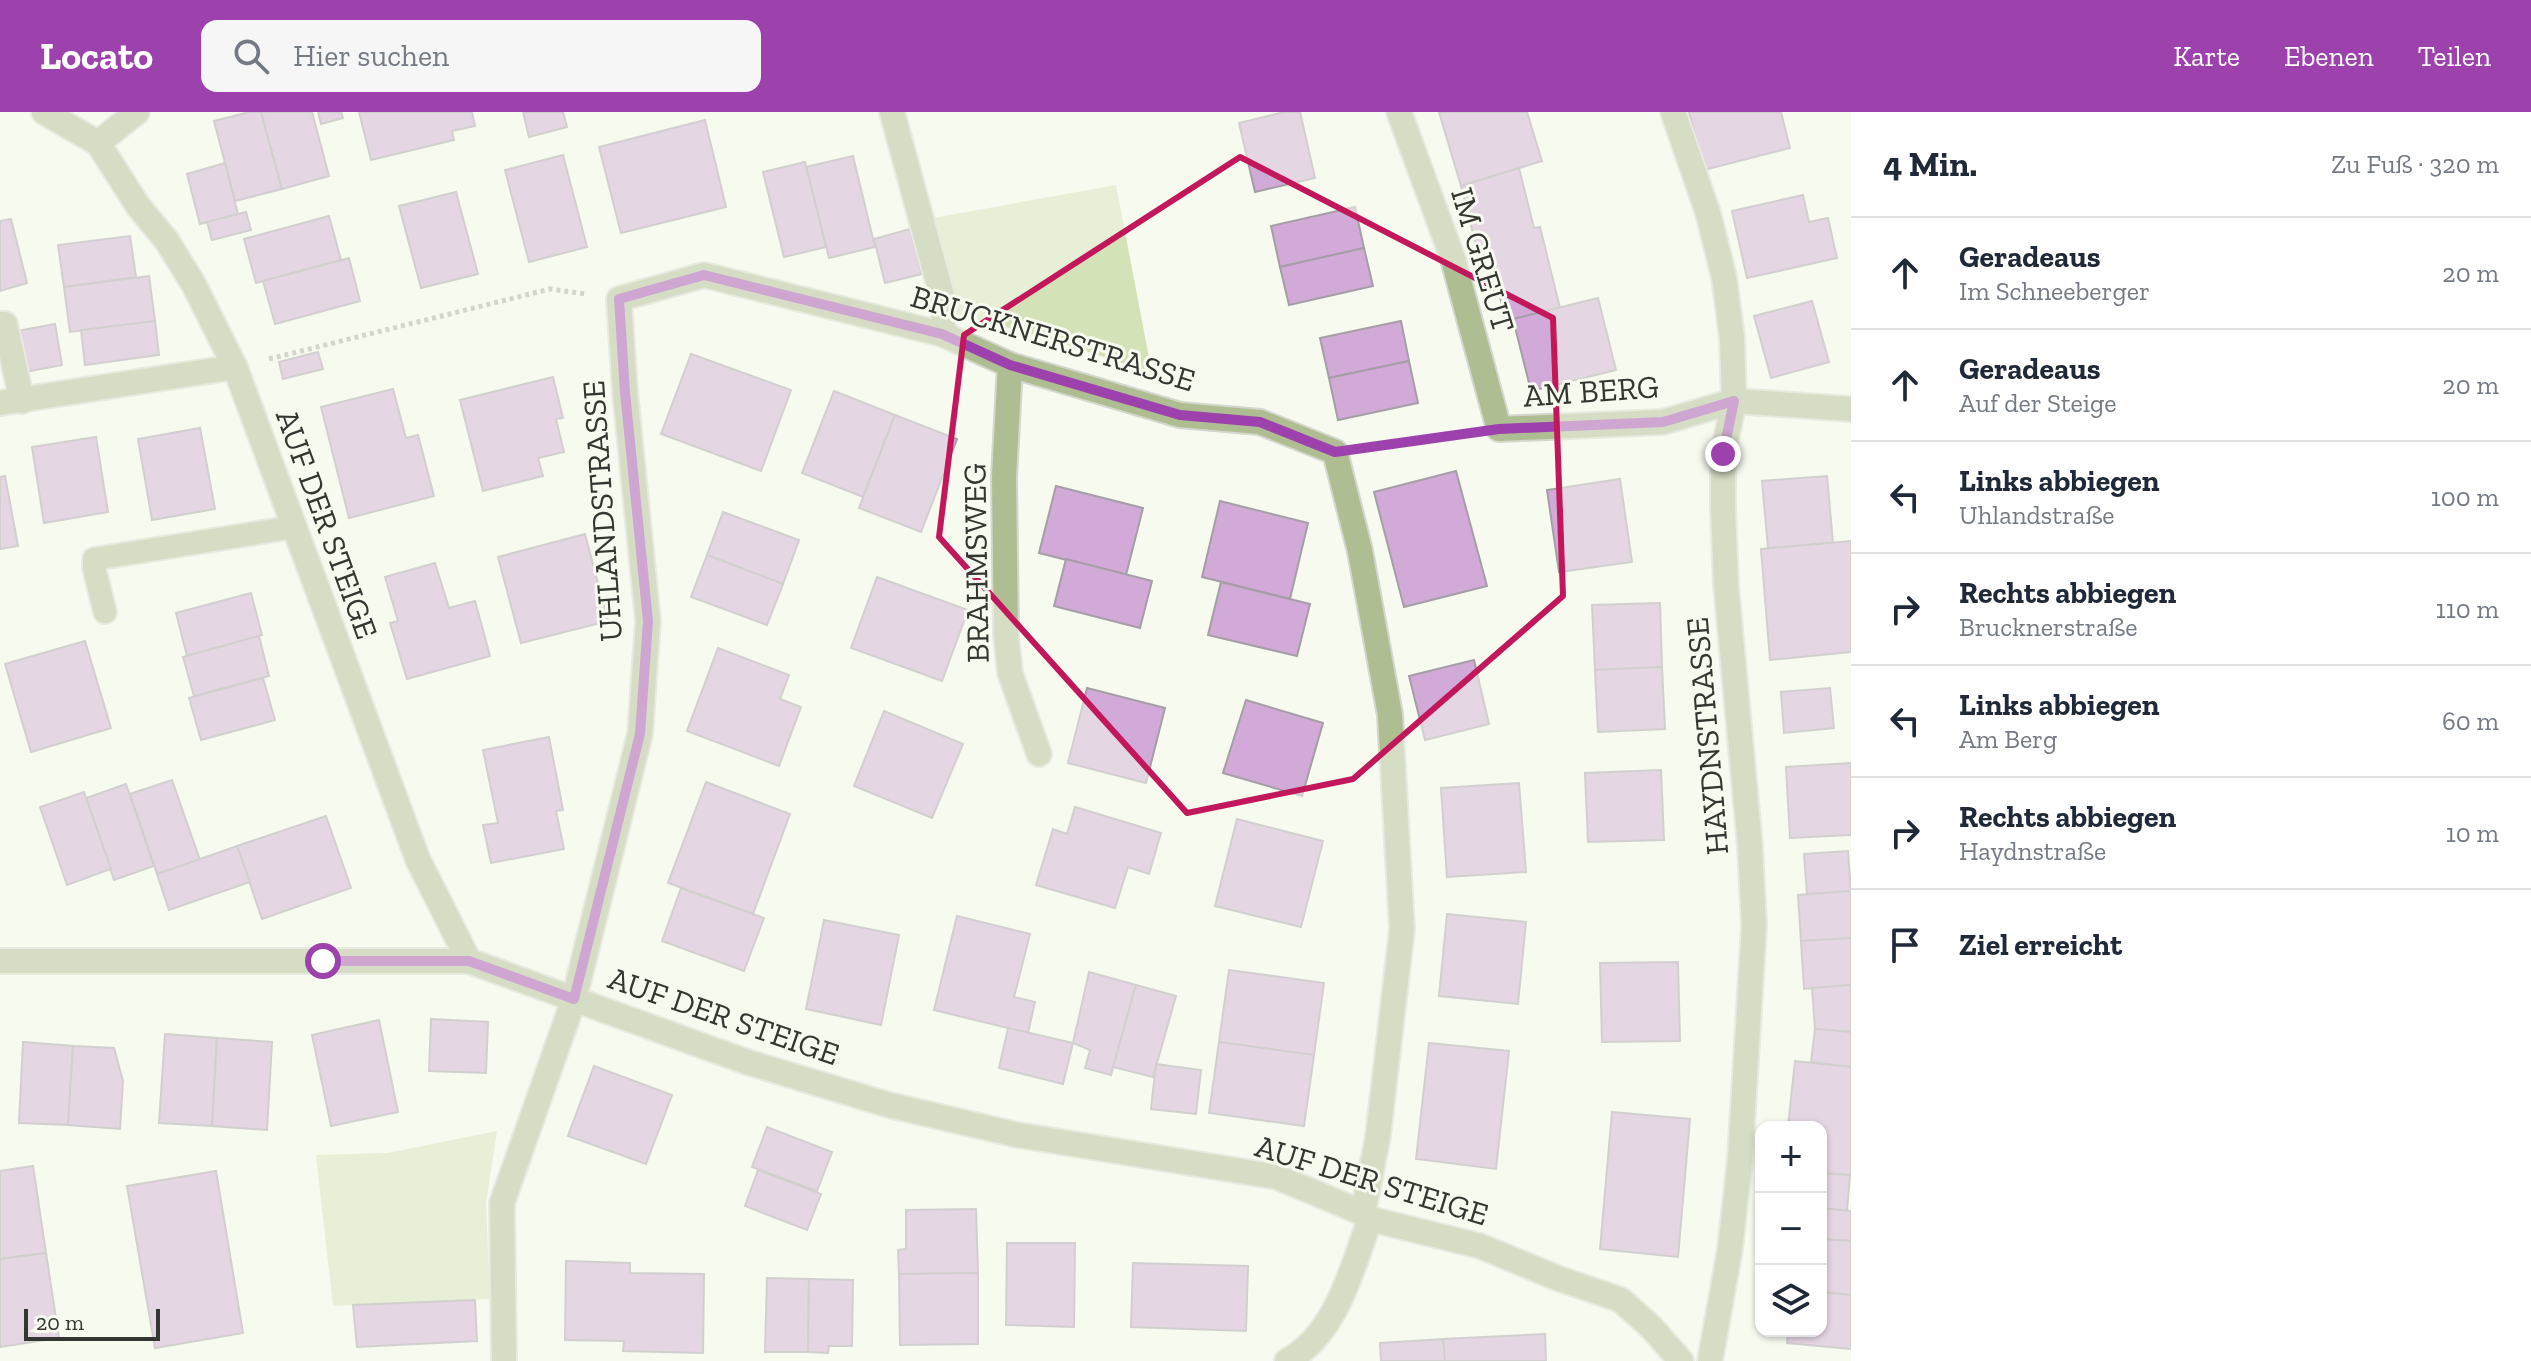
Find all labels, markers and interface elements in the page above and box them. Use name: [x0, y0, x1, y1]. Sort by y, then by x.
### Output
search box: [201, 20, 761, 92]
text: Locato: [40, 33, 153, 79]
icon: search: [229, 34, 273, 78]
text: Hier suchen: [293, 38, 449, 74]
text: Karte: [2173, 40, 2240, 73]
text: Ebenen: [2284, 40, 2374, 73]
text: Teilen: [2418, 40, 2491, 73]
text: 4 Min.: [1883, 144, 1977, 185]
text: Zu Fuß · 320 m: [2331, 148, 2499, 180]
street label: IM GREUT: [1443, 183, 1523, 337]
text: Geradeaus: [1959, 239, 2100, 275]
icon: ahead: [1883, 251, 1927, 295]
text: 20 m: [2442, 257, 2499, 289]
text: Im Schneeberger: [1959, 275, 2150, 307]
street label: BRUCKNERSTRASSE: [906, 277, 1200, 399]
text: Geradeaus: [1959, 351, 2100, 387]
icon: ahead: [1883, 363, 1927, 407]
street label: AM BERG: [1522, 367, 1660, 415]
text: 20 m: [2442, 369, 2499, 401]
street label: UHLANDSTRASSE: [574, 379, 630, 643]
text: Auf der Steige: [1959, 387, 2117, 419]
street label: AUF DER STEIGE: [268, 404, 386, 644]
route end: [1705, 436, 1741, 472]
street label: BRAHMSWEG: [955, 463, 997, 663]
text: Links abbiegen: [1959, 463, 2160, 499]
icon: left: [1883, 475, 1927, 519]
text: 100 m: [2431, 481, 2499, 513]
text: Uhlandstraße: [1959, 499, 2115, 531]
text: Rechts abbiegen: [1959, 575, 2176, 611]
icon: right: [1883, 587, 1927, 631]
text: 110 m: [2436, 593, 2499, 625]
text: Brucknerstraße: [1959, 611, 2137, 643]
street label: HAYDNSTRASSE: [1678, 616, 1736, 856]
text: Links abbiegen: [1959, 687, 2160, 723]
icon: left: [1883, 699, 1927, 743]
text: 60 m: [2442, 705, 2499, 737]
text: Am Berg: [1959, 723, 2057, 755]
text: Rechts abbiegen: [1959, 799, 2176, 835]
icon: right: [1883, 811, 1927, 855]
text: 10 m: [2446, 817, 2499, 849]
text: Haydnstraße: [1959, 835, 2106, 867]
icon: arrive: [1883, 923, 1927, 967]
text: Ziel erreicht: [1959, 927, 2122, 963]
route start: [305, 943, 341, 979]
street label: AUF DER STEIGE: [604, 959, 844, 1073]
map controls: [1755, 1121, 1827, 1337]
button: +: [1755, 1121, 1827, 1193]
street label: AUF DER STEIGE: [1251, 1127, 1493, 1233]
button: −: [1755, 1193, 1827, 1265]
button: layers: [1755, 1265, 1827, 1337]
scale bar: [24, 1305, 160, 1341]
text: 20 m: [36, 1309, 84, 1336]

